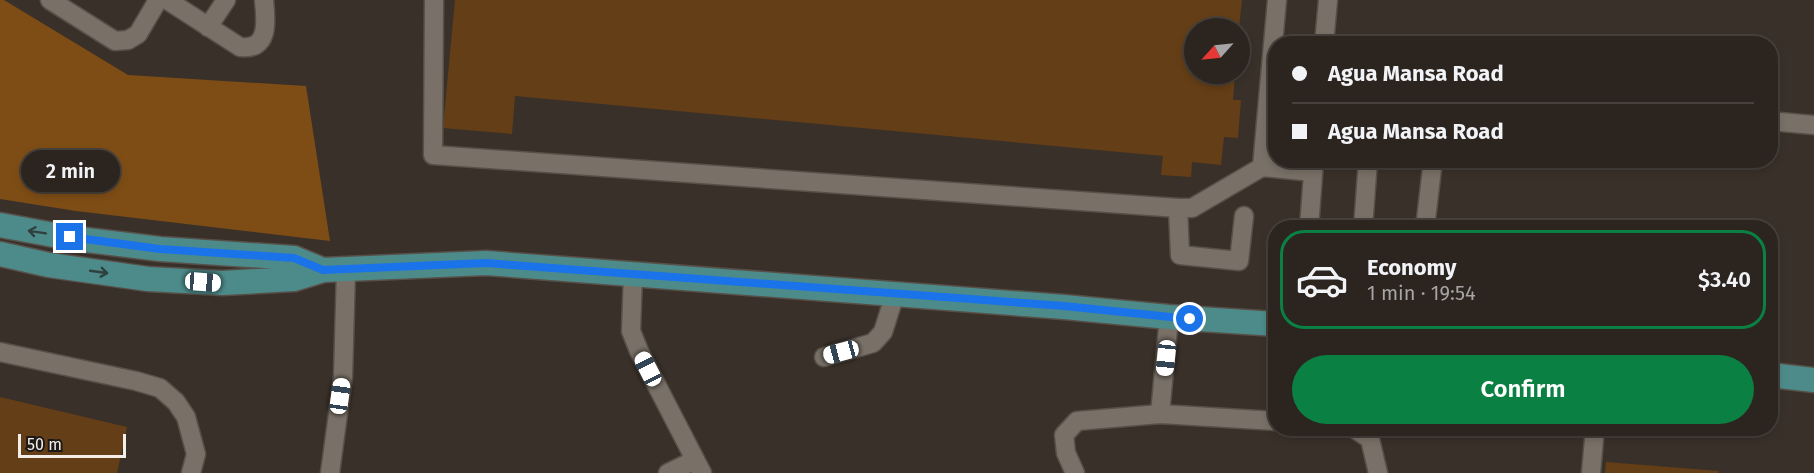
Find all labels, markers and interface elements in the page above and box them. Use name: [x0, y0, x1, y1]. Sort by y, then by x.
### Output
north arrow: [1184, 18, 1250, 84]
map controls: [1184, 18, 1250, 84]
text: Agua Mansa Road: [1328, 60, 1504, 87]
text: Agua Mansa Road: [1328, 118, 1504, 145]
callout: 2 min: [20, 150, 119, 192]
text: 2 min: [46, 159, 95, 183]
route end: [56, 223, 83, 250]
one-way arrow: [28, 227, 48, 238]
icon: car: [1295, 253, 1349, 307]
text: Economy: [1367, 254, 1456, 281]
one-way arrow: [89, 266, 108, 277]
text: $3.40: [1698, 266, 1751, 293]
car: [184, 272, 222, 292]
text: 1 min · 19:54: [1367, 281, 1476, 305]
route start: [1176, 305, 1203, 332]
car: [821, 339, 861, 365]
car: [1155, 339, 1177, 377]
car: [632, 349, 664, 389]
button: Confirm: [1292, 355, 1754, 424]
car: [329, 377, 351, 415]
scale bar: [18, 431, 126, 458]
text: 50 m: [27, 435, 62, 454]

